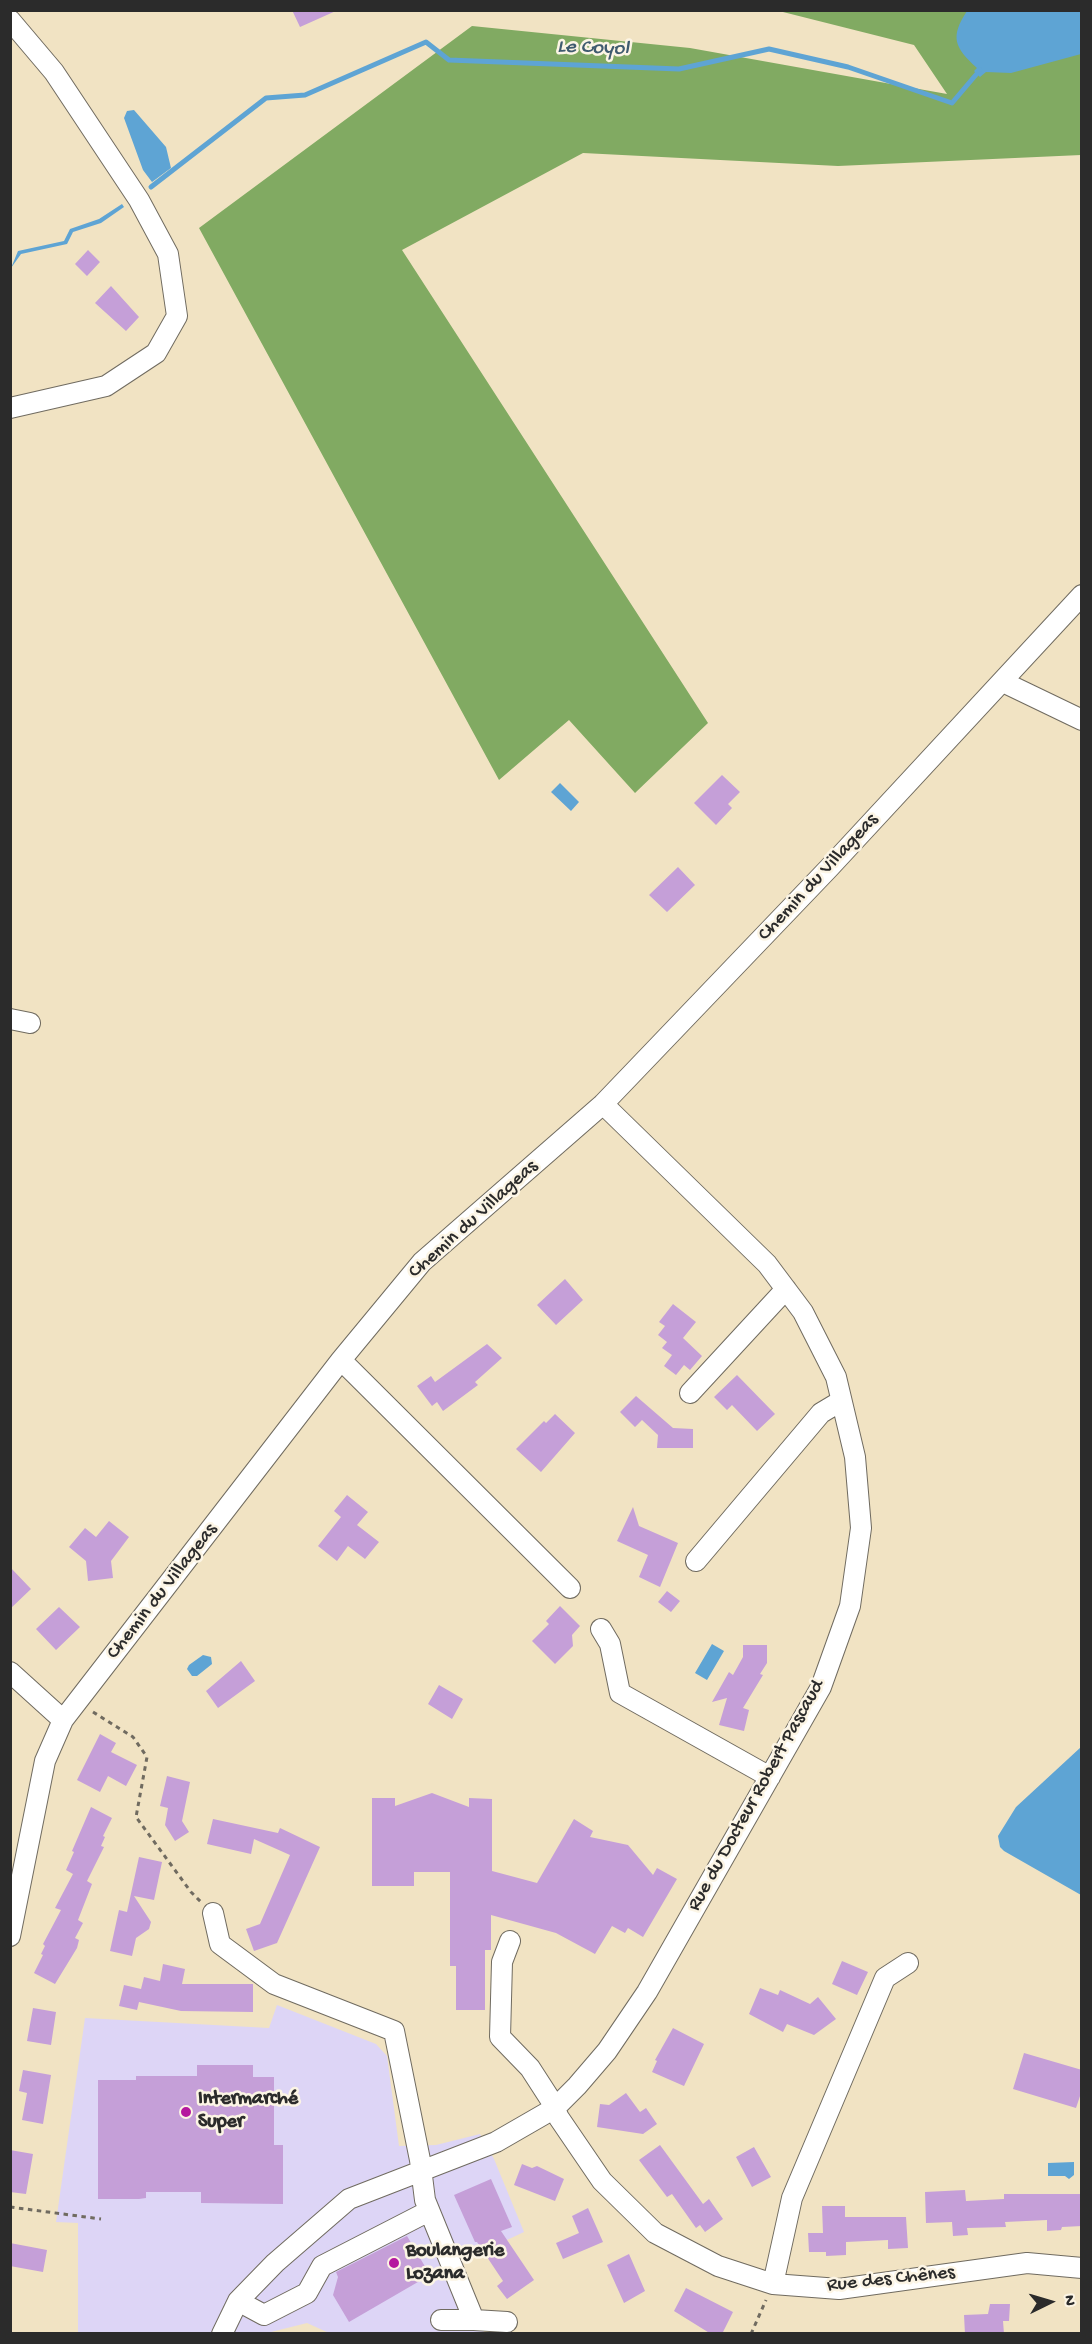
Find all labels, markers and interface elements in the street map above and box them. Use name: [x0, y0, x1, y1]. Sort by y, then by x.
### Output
water label: Le Coyol: [557, 35, 629, 63]
street label: Chemin du Villageas: [754, 809, 884, 947]
street label: Chemin du Villageas: [404, 1156, 544, 1284]
street label: Chemin du Villageas: [102, 1519, 224, 1665]
street label: Rue du Docteur Robert Pascaud: [683, 1676, 831, 1916]
place label: Intermarché Super: [198, 2088, 298, 2135]
marker: Intermarché Super: [179, 2105, 193, 2119]
place label: Boulangerie Lozana: [406, 2240, 504, 2287]
marker: Boulangerie Lozana: [387, 2256, 401, 2270]
street label: Rue des Chênes: [826, 2261, 956, 2299]
north arrow: [1020, 2272, 1080, 2332]
text: N: [1059, 2294, 1078, 2306]

